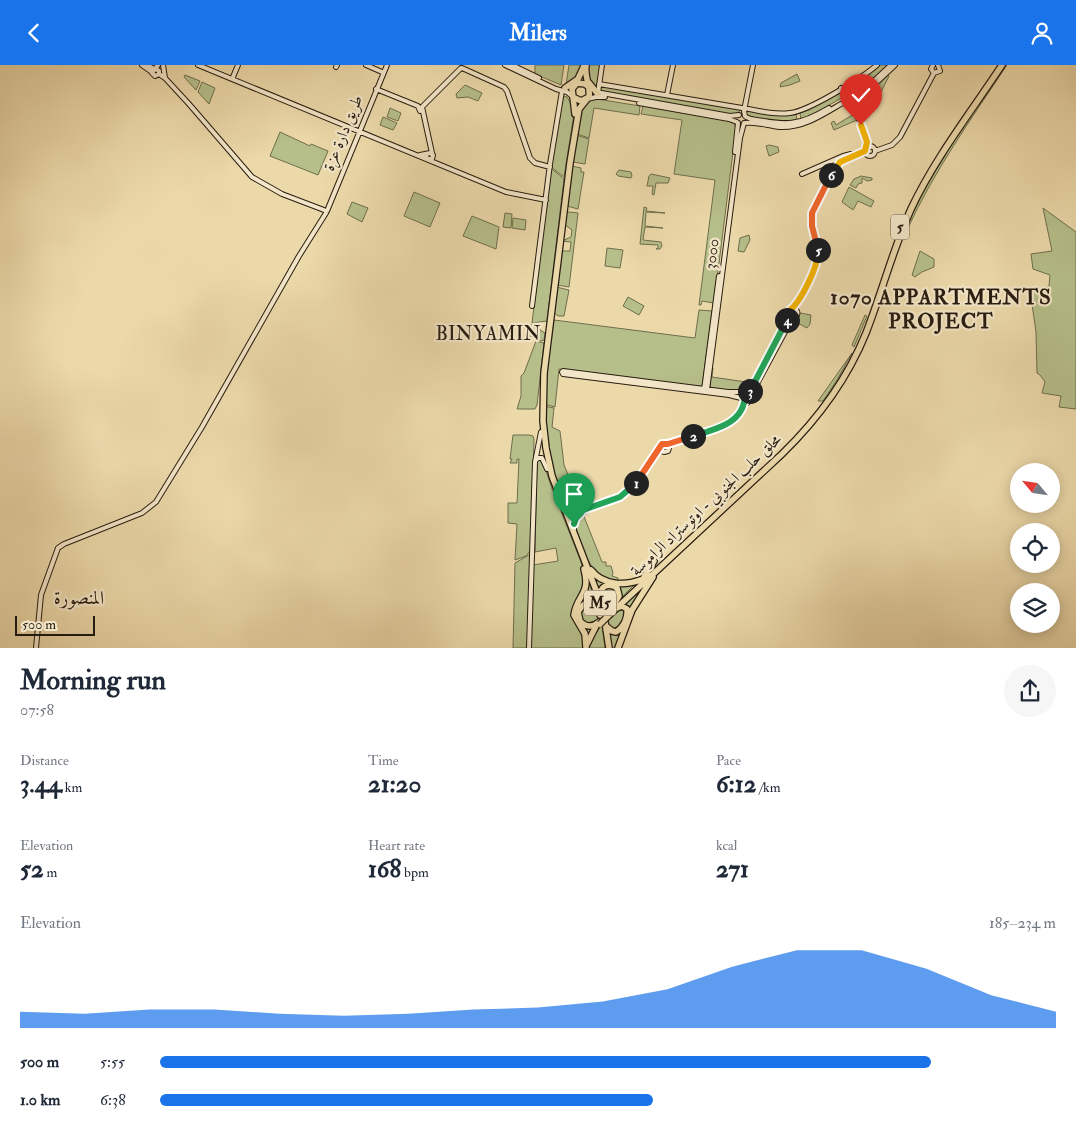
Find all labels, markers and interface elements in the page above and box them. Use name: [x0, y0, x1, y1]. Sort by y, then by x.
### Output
icon: back: [20, 19, 48, 47]
text: Milers: [509, 19, 567, 47]
icon: person: [1028, 19, 1056, 47]
pin: [840, 74, 882, 125]
icon: check: [847, 81, 875, 109]
street label: طريق دارة عزة: [319, 92, 368, 174]
pin: 6: [818, 163, 844, 187]
text: 6: [828, 167, 835, 184]
road number: 5: [891, 215, 909, 239]
pin: 5: [806, 237, 830, 263]
street label: 3000: [700, 238, 724, 270]
text: 5: [815, 242, 822, 259]
district label: 1070 APPARTMENTS PROJECT: [830, 284, 1052, 335]
pin: 4: [774, 307, 800, 333]
text: 4: [784, 312, 791, 329]
district label: BINYAMIN: [435, 322, 541, 346]
pin: 3: [738, 379, 762, 403]
text: 3: [748, 383, 753, 400]
pin: 2: [680, 423, 706, 449]
text: 2: [690, 428, 697, 445]
street label: محلق حلب الجنوبي - اوتوستراد الراموسة: [626, 429, 787, 582]
north arrow: [1010, 463, 1060, 513]
map controls: [1010, 463, 1060, 633]
pin: 1: [624, 471, 648, 495]
pin: [553, 473, 595, 524]
text: 1: [634, 475, 639, 492]
icon: arrive: [560, 480, 588, 508]
button: locate: [1010, 523, 1060, 573]
button: layers: [1010, 583, 1060, 633]
district label: المنصورة: [54, 586, 104, 610]
road number: M5: [584, 591, 616, 615]
scale bar: [15, 613, 95, 636]
text: 500 m: [22, 616, 56, 633]
text: Morning run: [20, 663, 166, 698]
button: share: [1004, 665, 1056, 717]
text: 07:58: [20, 700, 54, 720]
text: Distance: [20, 752, 69, 769]
text: Time: [368, 752, 399, 769]
text: Pace: [716, 752, 741, 769]
text: 3.44: [20, 769, 62, 800]
text: 21:20: [368, 769, 421, 800]
text: 6:12: [716, 769, 756, 800]
text: km: [62, 779, 82, 796]
text: /km: [756, 779, 781, 796]
text: Elevation: [20, 837, 73, 854]
text: Heart rate: [368, 837, 425, 854]
text: kcal: [716, 837, 737, 854]
text: 52: [20, 854, 44, 885]
text: 168: [368, 854, 401, 885]
text: 271: [716, 854, 749, 885]
text: m: [44, 864, 57, 881]
text: bpm: [401, 864, 429, 881]
text: Elevation: [20, 913, 81, 933]
text: 185–234 m: [989, 913, 1056, 933]
text: 500 m: [20, 1052, 59, 1072]
text: 5:55: [100, 1052, 125, 1072]
text: 1.0 km: [20, 1090, 60, 1110]
text: 6:38: [100, 1090, 126, 1110]

